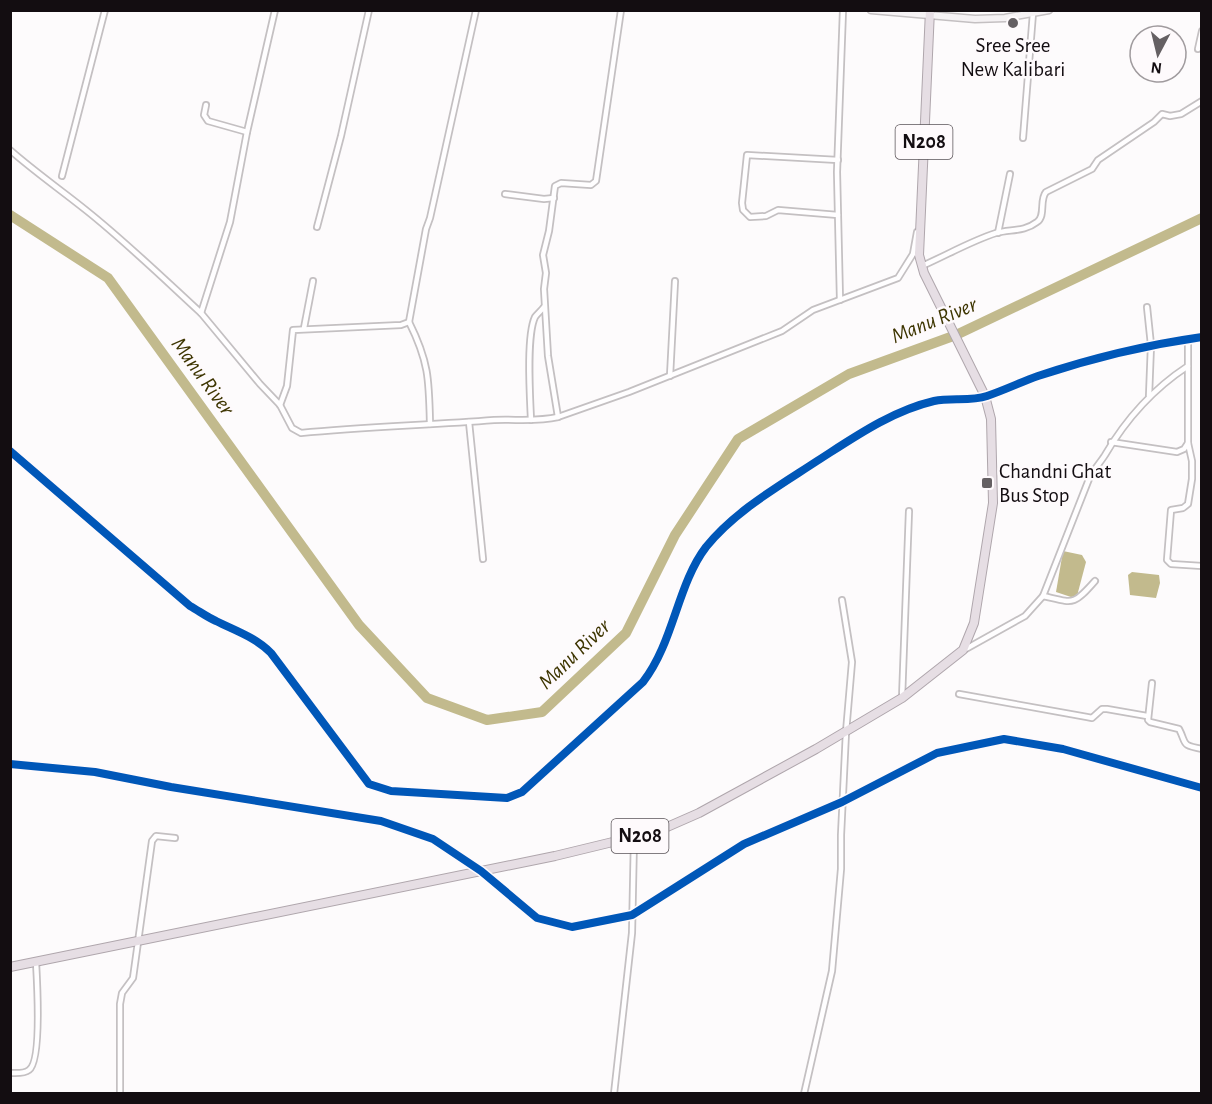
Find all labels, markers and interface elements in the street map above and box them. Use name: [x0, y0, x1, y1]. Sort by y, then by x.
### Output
marker: Sree Sree New Kalibari: [1006, 16, 1020, 30]
north arrow: [1128, 24, 1188, 84]
place label: Sree Sree New Kalibari: [961, 35, 1065, 80]
text: N: [1150, 59, 1163, 77]
road number: N208: [896, 125, 952, 159]
water label: Manu River: [888, 293, 981, 347]
water label: Manu River: [168, 333, 239, 420]
place label: Chandni Ghat Bus Stop: [999, 461, 1111, 506]
marker: Chandni Ghat Bus Stop: [980, 476, 994, 490]
water label: Manu River: [534, 614, 615, 693]
road number: N208: [612, 819, 668, 853]

